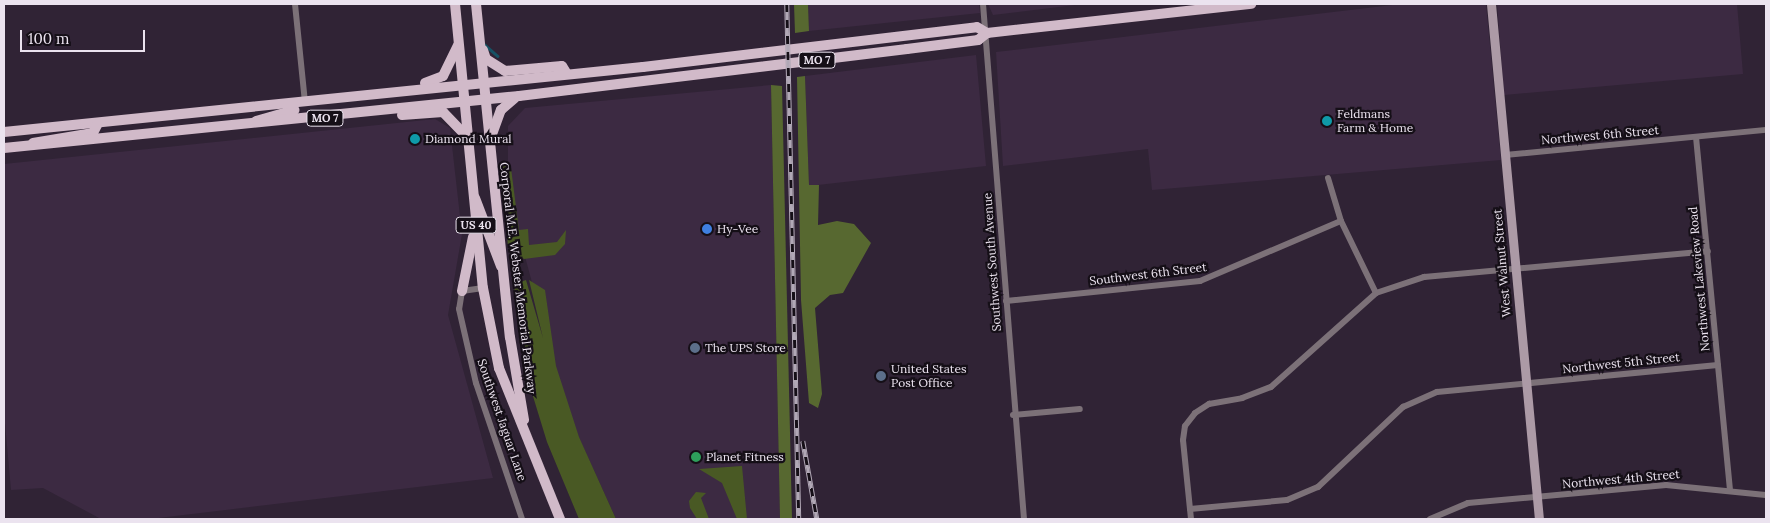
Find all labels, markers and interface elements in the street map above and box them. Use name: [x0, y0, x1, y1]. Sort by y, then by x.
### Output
scale bar: [22, 20, 148, 52]
text: 100 m: [28, 29, 69, 48]
road number: MO 7: [798, 52, 836, 68]
place label: Feldmans Farm & Home: [1337, 107, 1413, 135]
road number: MO 7: [306, 110, 344, 126]
marker: Feldmans Farm & Home: [1321, 115, 1333, 127]
street label: Northwest 6th Street: [1540, 123, 1660, 147]
place label: Diamond Mural: [425, 132, 512, 146]
marker: Diamond Mural: [409, 133, 421, 145]
street label: Corporal M.E. Webster Memorial Parkway: [497, 161, 539, 395]
street label: Southwest South Avenue: [980, 192, 1004, 332]
street label: Northwest Lakeview Road: [1686, 206, 1712, 352]
street label: West Walnut Street: [1490, 208, 1514, 318]
road number: US 40: [455, 216, 497, 234]
place label: Hy-Vee: [717, 222, 758, 236]
marker: Hy-Vee: [701, 223, 713, 235]
street label: Southwest 6th Street: [1089, 260, 1207, 288]
place label: The UPS Store: [705, 341, 786, 355]
marker: The UPS Store: [689, 342, 701, 354]
street label: Northwest 5th Street: [1562, 350, 1680, 376]
street label: Southwest Jaguar Lane: [474, 357, 530, 483]
place label: United States Post Office: [891, 362, 967, 390]
marker: United States Post Office: [875, 370, 887, 382]
place label: Planet Fitness: [706, 450, 784, 464]
marker: Planet Fitness: [690, 451, 702, 463]
street label: Northwest 4th Street: [1562, 467, 1680, 491]

